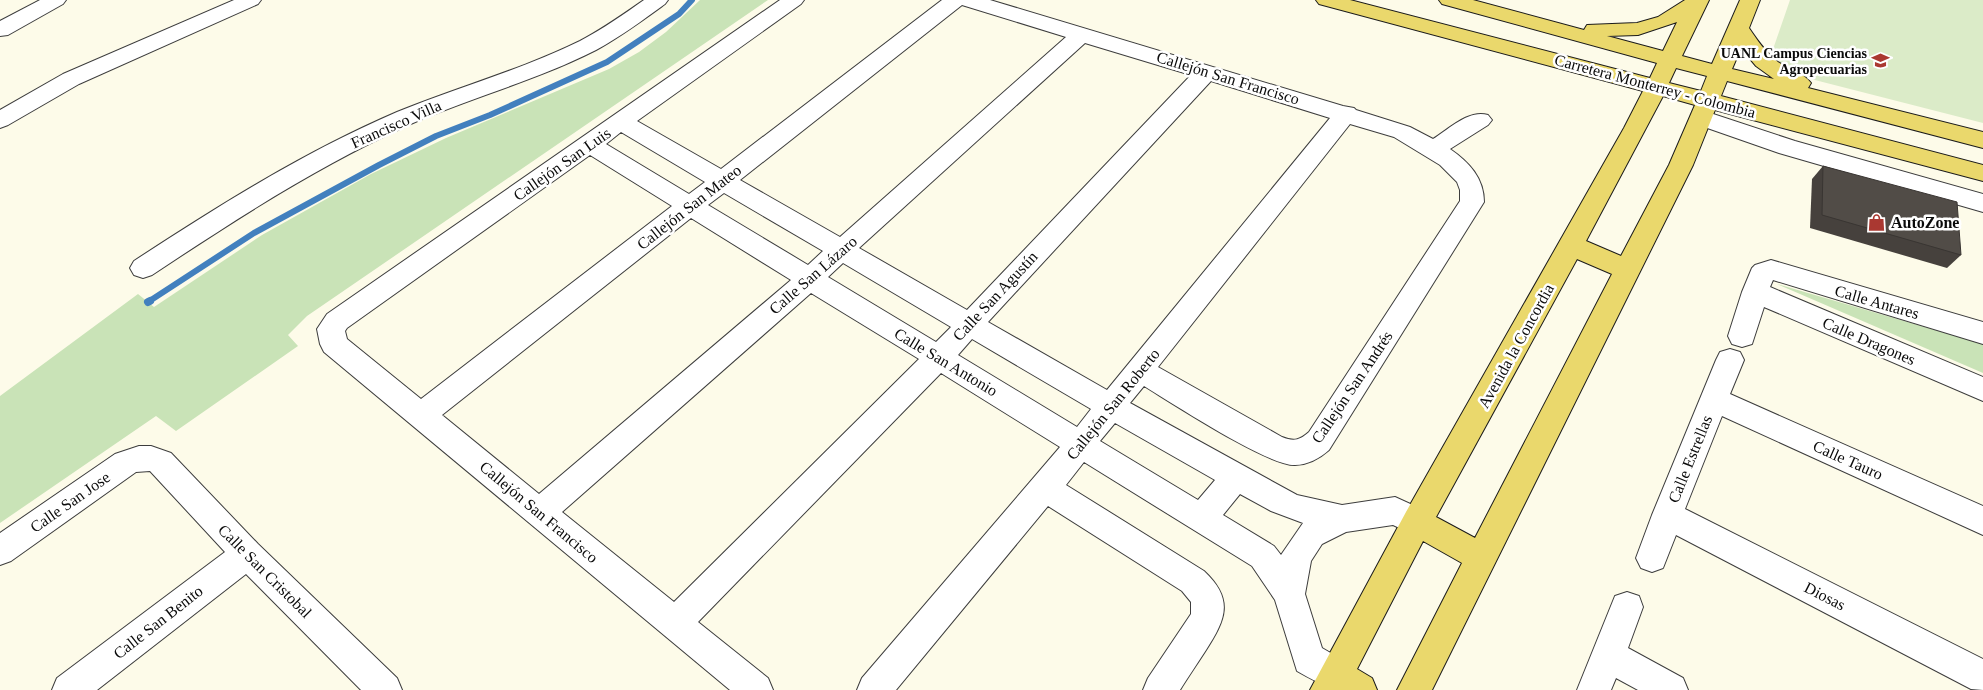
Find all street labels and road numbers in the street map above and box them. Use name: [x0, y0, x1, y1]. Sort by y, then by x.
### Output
street label: Callejón San Francisco: [1154, 48, 1301, 109]
street label: Carretera Monterrey - Colombia: [1552, 51, 1757, 122]
street label: Francisco Villa: [348, 97, 444, 151]
street label: Callejón San Luis: [510, 124, 614, 205]
street label: Callejón San Mateo: [634, 161, 745, 254]
street label: Calle San Lázaro: [766, 232, 860, 318]
street label: Calle San Agustín: [949, 248, 1041, 345]
street label: Avenida la Concordia: [1475, 281, 1557, 411]
street label: Calle Antares: [1833, 282, 1921, 322]
street label: Calle Dragones: [1820, 314, 1918, 369]
street label: Calle San Antonio: [891, 324, 1001, 400]
street label: Callejón San Andrés: [1308, 328, 1397, 447]
street label: Callejón San Roberto: [1063, 345, 1164, 464]
street label: Calle Estrellas: [1665, 413, 1715, 505]
street label: Calle Tauro: [1810, 437, 1886, 483]
street label: Callejón San Francisco: [476, 458, 601, 567]
street label: Calle San Jose: [27, 468, 113, 536]
street label: Calle San Cristobal: [215, 521, 315, 621]
street label: Diosas: [1802, 579, 1848, 613]
street label: Calle San Benito: [110, 582, 206, 662]

